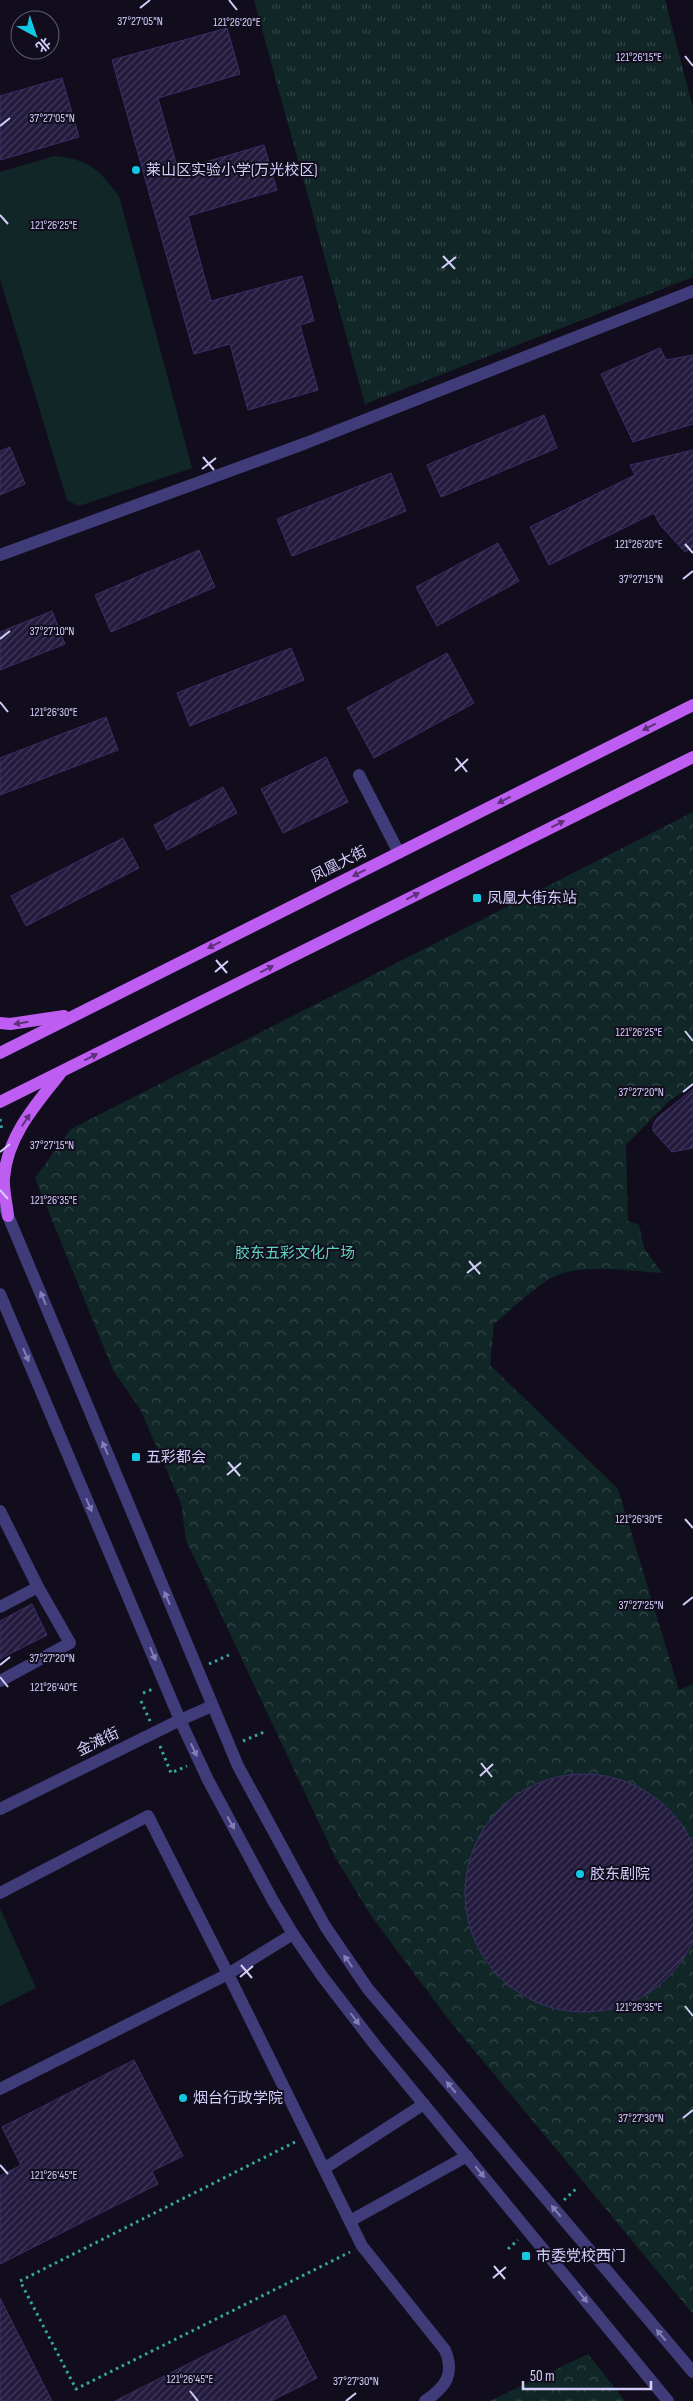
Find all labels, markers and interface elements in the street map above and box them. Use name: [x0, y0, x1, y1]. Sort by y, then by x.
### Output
north arrow: [10, 10, 60, 60]
text: 37°27'05"N: [117, 14, 163, 29]
text: 121°26'20"E: [213, 15, 261, 30]
text: 北: [32, 34, 54, 56]
text: 121°26'15"E: [616, 50, 662, 65]
text: 37°27'05"N: [29, 111, 75, 126]
place label: 莱山区实验小学(万光校区): [146, 161, 318, 180]
marker: 莱山区实验小学(万光校区): [130, 164, 142, 176]
text: 121°26'25"E: [31, 218, 77, 233]
text: 121°26'20"E: [615, 537, 663, 552]
text: 37°27'15"N: [619, 572, 663, 587]
text: 37°27'10"N: [29, 624, 75, 639]
text: 121°26'30"E: [30, 705, 78, 720]
one-way arrow: [642, 723, 657, 731]
one-way arrow: [497, 796, 511, 804]
one-way arrow: [551, 820, 565, 828]
street label: 凤凰大街: [308, 842, 370, 886]
one-way arrow: [352, 869, 366, 877]
place label: 凤凰大街东站: [487, 889, 577, 908]
one-way arrow: [406, 892, 420, 900]
marker: 凤凰大街东站: [471, 892, 483, 904]
one-way arrow: [206, 941, 221, 950]
one-way arrow: [260, 965, 274, 973]
one-way arrow: [13, 1019, 29, 1027]
text: 121°26'25"E: [616, 1025, 662, 1040]
one-way arrow: [83, 1053, 98, 1061]
text: 37°27'20"N: [618, 1085, 664, 1100]
one-way arrow: [22, 1113, 31, 1126]
text: 37°27'15"N: [30, 1138, 74, 1153]
text: 121°26'35"E: [31, 1193, 78, 1208]
park label: 胶东五彩文化广场: [235, 1244, 355, 1263]
one-way arrow: [38, 1291, 46, 1305]
one-way arrow: [22, 1348, 30, 1362]
one-way arrow: [100, 1441, 108, 1455]
place label: 五彩都会: [146, 1448, 206, 1467]
marker: 五彩都会: [130, 1451, 142, 1463]
one-way arrow: [86, 1497, 94, 1512]
text: 121°26'30"E: [615, 1512, 663, 1527]
one-way arrow: [163, 1591, 171, 1605]
text: 37°27'25"N: [618, 1598, 664, 1613]
one-way arrow: [149, 1647, 157, 1661]
text: 37°27'20"N: [29, 1651, 75, 1666]
text: 121°26'40"E: [30, 1680, 78, 1695]
street label: 金滩街: [74, 1724, 122, 1760]
one-way arrow: [190, 1743, 198, 1757]
one-way arrow: [227, 1816, 235, 1830]
place label: 胶东剧院: [590, 1865, 650, 1884]
marker: 胶东剧院: [574, 1868, 586, 1880]
one-way arrow: [343, 1954, 353, 1968]
text: 121°26'35"E: [616, 2000, 663, 2015]
one-way arrow: [350, 2012, 360, 2026]
one-way arrow: [446, 2080, 457, 2093]
place label: 烟台行政学院: [193, 2089, 283, 2108]
marker: 烟台行政学院: [177, 2092, 189, 2104]
text: 37°27'30"N: [618, 2111, 664, 2126]
one-way arrow: [475, 2165, 486, 2178]
text: 121°26'45"E: [31, 2168, 78, 2183]
one-way arrow: [551, 2204, 562, 2217]
place label: 市委党校西门: [536, 2247, 626, 2266]
marker: 市委党校西门: [520, 2250, 532, 2262]
one-way arrow: [578, 2291, 589, 2304]
one-way arrow: [656, 2328, 667, 2341]
scale bar: [523, 2358, 650, 2390]
text: 50 m: [530, 2367, 555, 2386]
text: 121°26'45"E: [167, 2372, 214, 2387]
text: 37°27'30"N: [333, 2374, 379, 2389]

